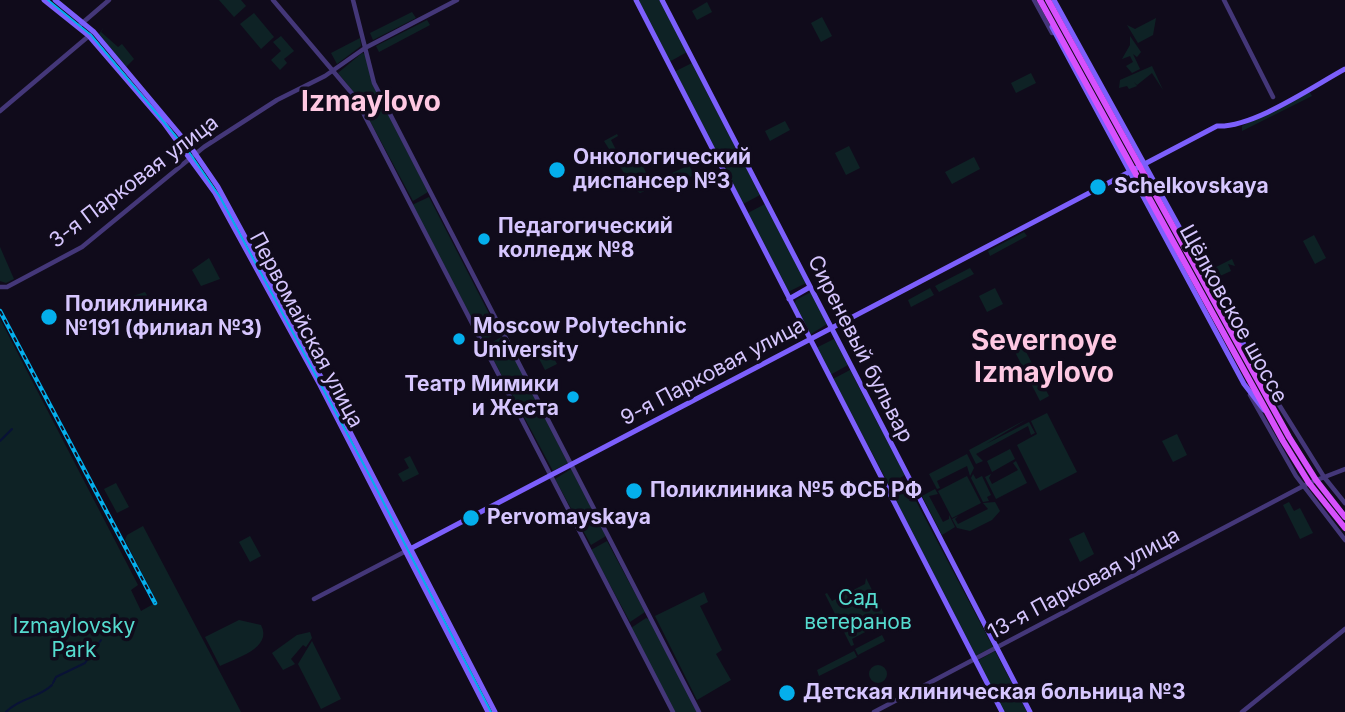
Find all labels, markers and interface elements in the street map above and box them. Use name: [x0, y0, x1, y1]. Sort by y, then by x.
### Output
district label: Izmaylovo: [301, 86, 441, 120]
street label: 3-я Парковая улица: [45, 110, 223, 254]
place label: Онкологический диспансер №3: [573, 145, 751, 195]
marker: Онкологический диспансер №3: [547, 160, 567, 180]
place label: Schelkovskaya: [1114, 174, 1269, 200]
marker: Schelkovskaya: [1088, 177, 1108, 197]
place label: Педагогический колледж №8: [498, 214, 673, 264]
street label: Щёлковское шоссе: [1174, 220, 1292, 408]
street label: Первомайская улица: [244, 228, 368, 432]
marker: Педагогический колледж №8: [476, 231, 492, 247]
street label: Сиреневый бульвар: [802, 251, 918, 447]
place label: Поликлиника №191 (филиал №3): [65, 292, 262, 342]
marker: Поликлиника №191 (филиал №3): [39, 307, 59, 327]
street label: 9-я Парковая улица: [617, 313, 809, 431]
place label: Moscow Polytechnic University: [473, 314, 687, 364]
district label: Severnoye Izmaylovo: [971, 325, 1117, 391]
marker: Moscow Polytechnic University: [451, 331, 467, 347]
place label: Театр Мимики и Жеста: [405, 372, 559, 422]
marker: Театр Мимики и Жеста: [565, 389, 581, 405]
place label: Поликлиника №5 ФСБ РФ: [650, 478, 922, 504]
marker: Поликлиника №5 ФСБ РФ: [624, 481, 644, 501]
place label: Pervomayskaya: [487, 505, 651, 531]
marker: Pervomayskaya: [461, 508, 481, 528]
street label: 13-я Парковая улица: [984, 523, 1184, 645]
park label: Сад ветеранов: [804, 586, 912, 636]
park label: Izmaylovsky Park: [13, 614, 135, 664]
place label: Детская клиническая больница №3: [803, 680, 1186, 706]
marker: Детская клиническая больница №3: [777, 683, 797, 703]

